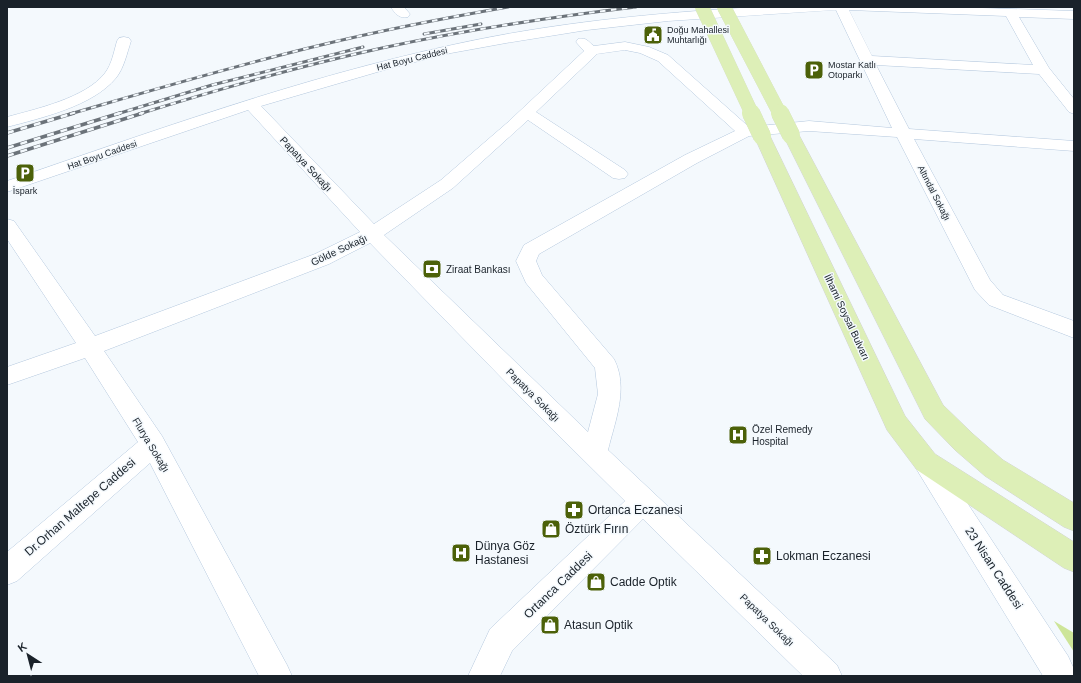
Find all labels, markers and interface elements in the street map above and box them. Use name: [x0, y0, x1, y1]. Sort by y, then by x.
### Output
public building icon: Doğu Mahallesi Muhtarlığı: [642, 24, 664, 46]
place label: Doğu Mahallesi Muhtarlığı: [667, 25, 729, 45]
street label: Hat Boyu Caddesi: [376, 45, 448, 73]
parking icon: Mostar Katlı Otoparkı: [803, 59, 825, 81]
place label: Mostar Katlı Otoparkı: [828, 60, 876, 80]
street label: Papatya Sokağı: [278, 134, 334, 194]
street label: Hat Boyu Caddesi: [66, 138, 138, 172]
parking icon: İspark: [14, 162, 36, 184]
street label: Altındal Sokağı: [916, 164, 952, 222]
place label: İspark: [13, 186, 38, 196]
street label: Gölde Sokağı: [309, 232, 369, 268]
bank icon: Ziraat Bankası: [421, 258, 443, 280]
place label: Ziraat Bankası: [446, 264, 510, 275]
street label: İlhami Soysal Bulvarı: [822, 272, 873, 362]
street label: Papatya Sokağı: [504, 366, 562, 424]
street label: Flurya Sokağı: [130, 416, 172, 474]
hospital icon: Özel Remedy Hospital: [727, 424, 749, 446]
place label: Özel Remedy Hospital: [752, 424, 813, 447]
street label: Dr.Orhan Maltepe Caddesi: [22, 455, 138, 559]
pharmacy icon: Ortanca Eczanesi: [563, 499, 585, 521]
place label: Ortanca Eczanesi: [588, 503, 683, 517]
shop icon: Öztürk Fırın: [540, 518, 562, 540]
place label: Öztürk Fırın: [565, 522, 628, 536]
street label: 23 Nisan Caddesi: [962, 524, 1026, 612]
place label: Dünya Göz Hastanesi: [475, 539, 535, 567]
hospital icon: Dünya Göz Hastanesi: [450, 542, 472, 564]
pharmacy icon: Lokman Eczanesi: [751, 545, 773, 567]
street label: Ortanca Caddesi: [521, 549, 595, 621]
place label: Lokman Eczanesi: [776, 549, 871, 563]
shop icon: Cadde Optik: [585, 571, 607, 593]
place label: Cadde Optik: [610, 575, 678, 589]
street label: Papatya Sokağı: [738, 592, 796, 648]
shop icon: Atasun Optik: [539, 614, 561, 636]
place label: Atasun Optik: [564, 618, 634, 632]
north arrow: [8, 635, 48, 675]
text: K: [15, 640, 29, 654]

